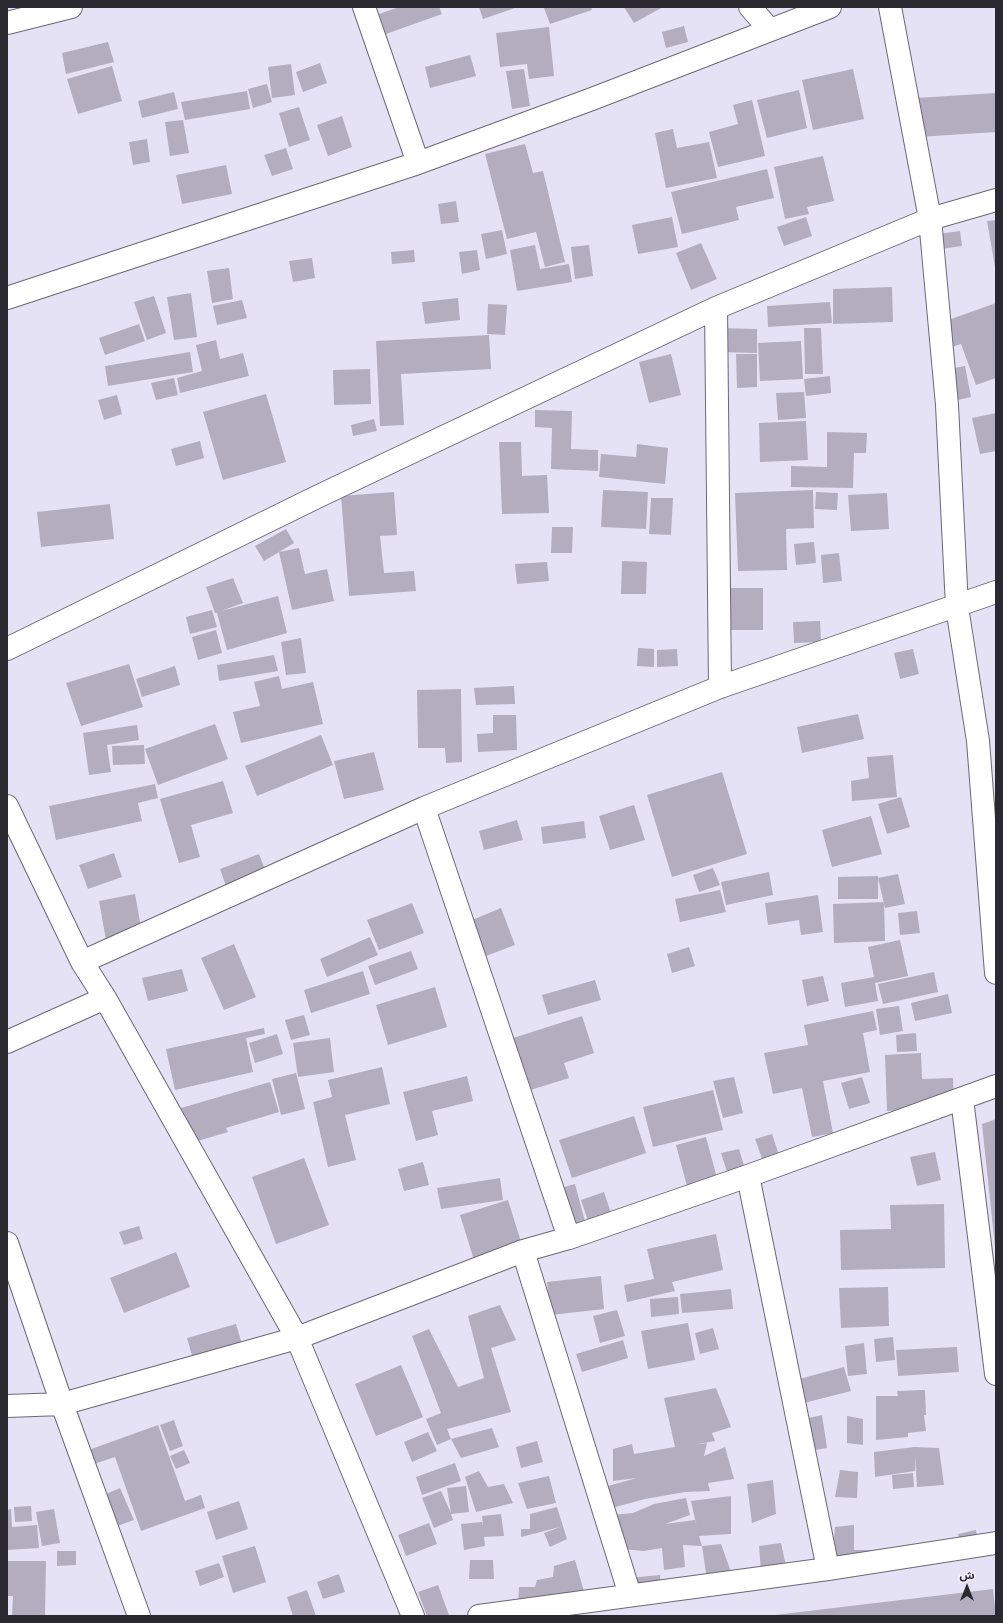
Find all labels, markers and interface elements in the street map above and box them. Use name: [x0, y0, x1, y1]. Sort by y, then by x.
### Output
north arrow: [947, 1567, 987, 1607]
text: ش: [959, 1568, 975, 1582]

